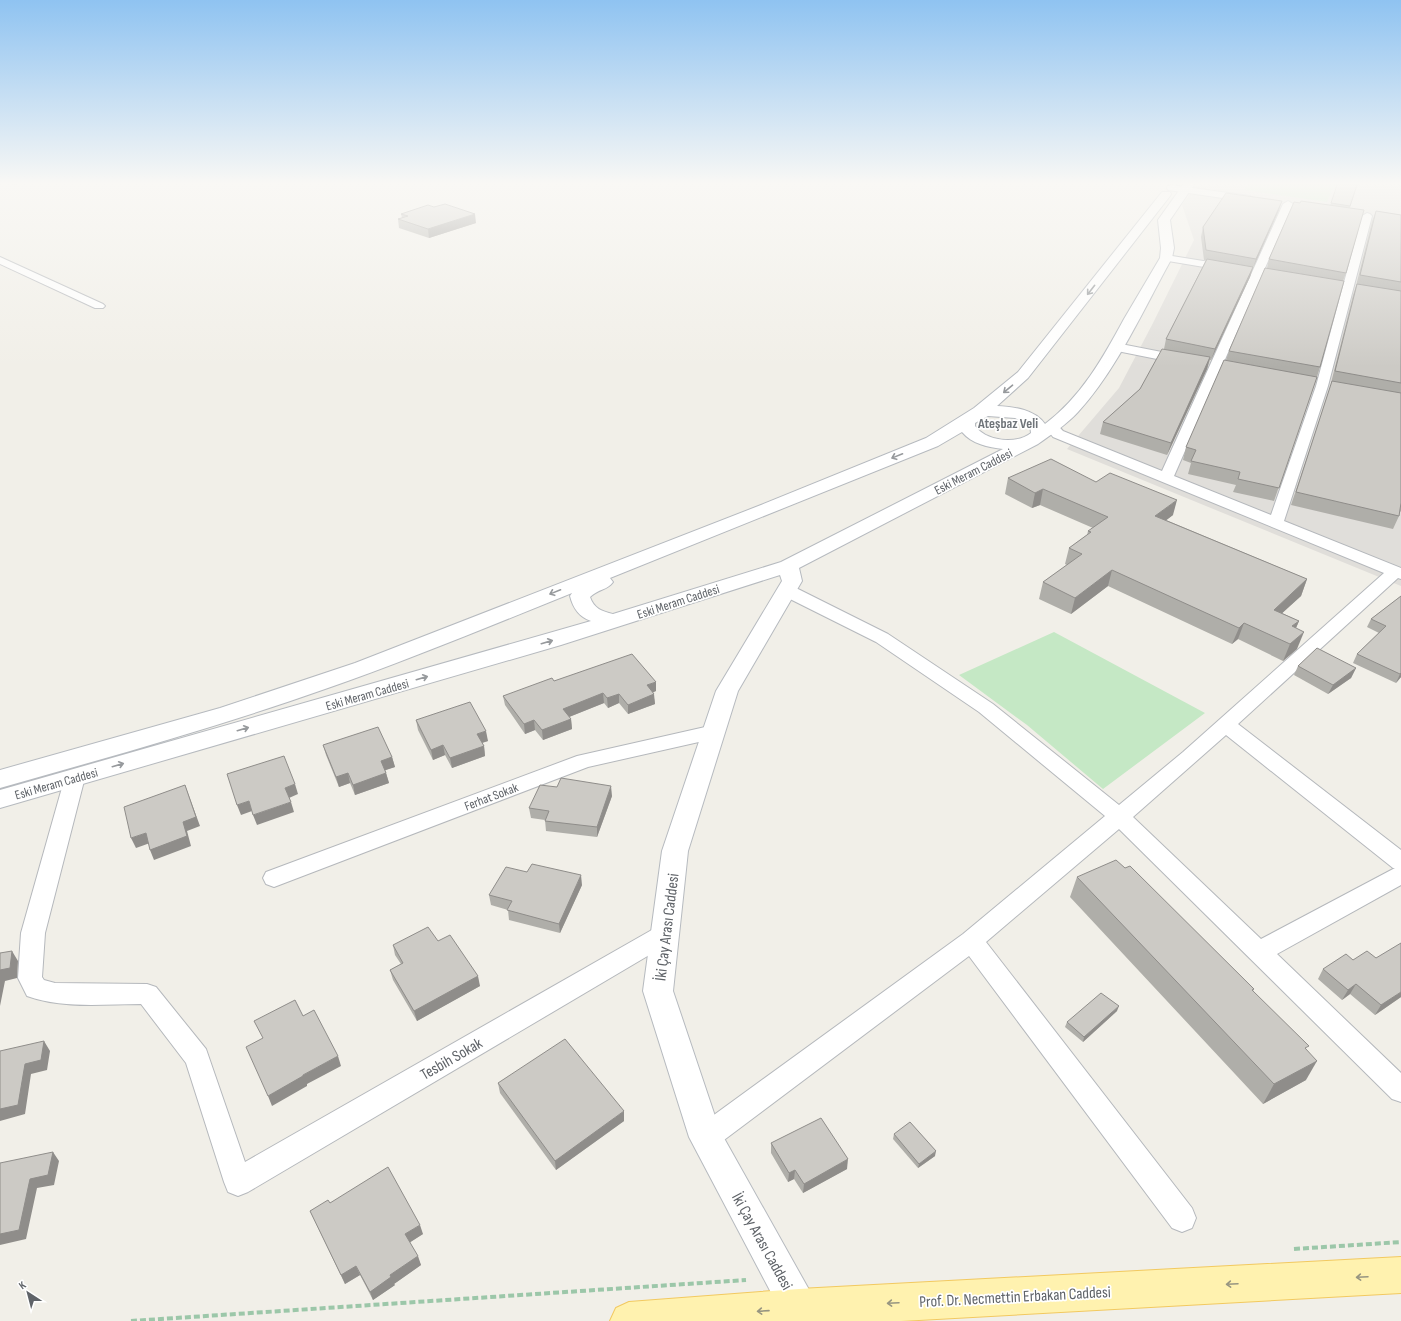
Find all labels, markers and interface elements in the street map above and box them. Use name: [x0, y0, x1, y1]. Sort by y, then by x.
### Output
one-way arrow: [1087, 285, 1095, 296]
one-way arrow: [1002, 385, 1013, 394]
district label: Ateşbaz Veli: [977, 415, 1038, 432]
street label: Eski Meram Caddesi: [932, 445, 1015, 498]
one-way arrow: [892, 453, 904, 461]
street label: Eski Meram Caddesi: [635, 581, 721, 623]
one-way arrow: [550, 589, 562, 597]
one-way arrow: [540, 638, 553, 645]
one-way arrow: [415, 674, 428, 681]
street label: Eski Meram Caddesi: [324, 675, 411, 714]
one-way arrow: [237, 725, 250, 732]
one-way arrow: [112, 761, 125, 768]
street label: Eski Meram Caddesi: [13, 764, 100, 803]
street label: Ferhat Sokak: [462, 779, 520, 814]
street label: İki Çay Arası Caddesi: [651, 872, 684, 982]
street label: Tesbih Sokak: [417, 1034, 486, 1085]
street label: İki Çay Arası Caddesi: [727, 1190, 796, 1294]
north arrow: [8, 1273, 48, 1313]
one-way arrow: [1356, 1273, 1369, 1281]
text: K: [16, 1278, 29, 1292]
one-way arrow: [1226, 1281, 1239, 1288]
street label: Prof. Dr. Necmettin Erbakan Caddesi: [919, 1283, 1111, 1312]
one-way arrow: [887, 1299, 900, 1306]
one-way arrow: [757, 1307, 770, 1314]

